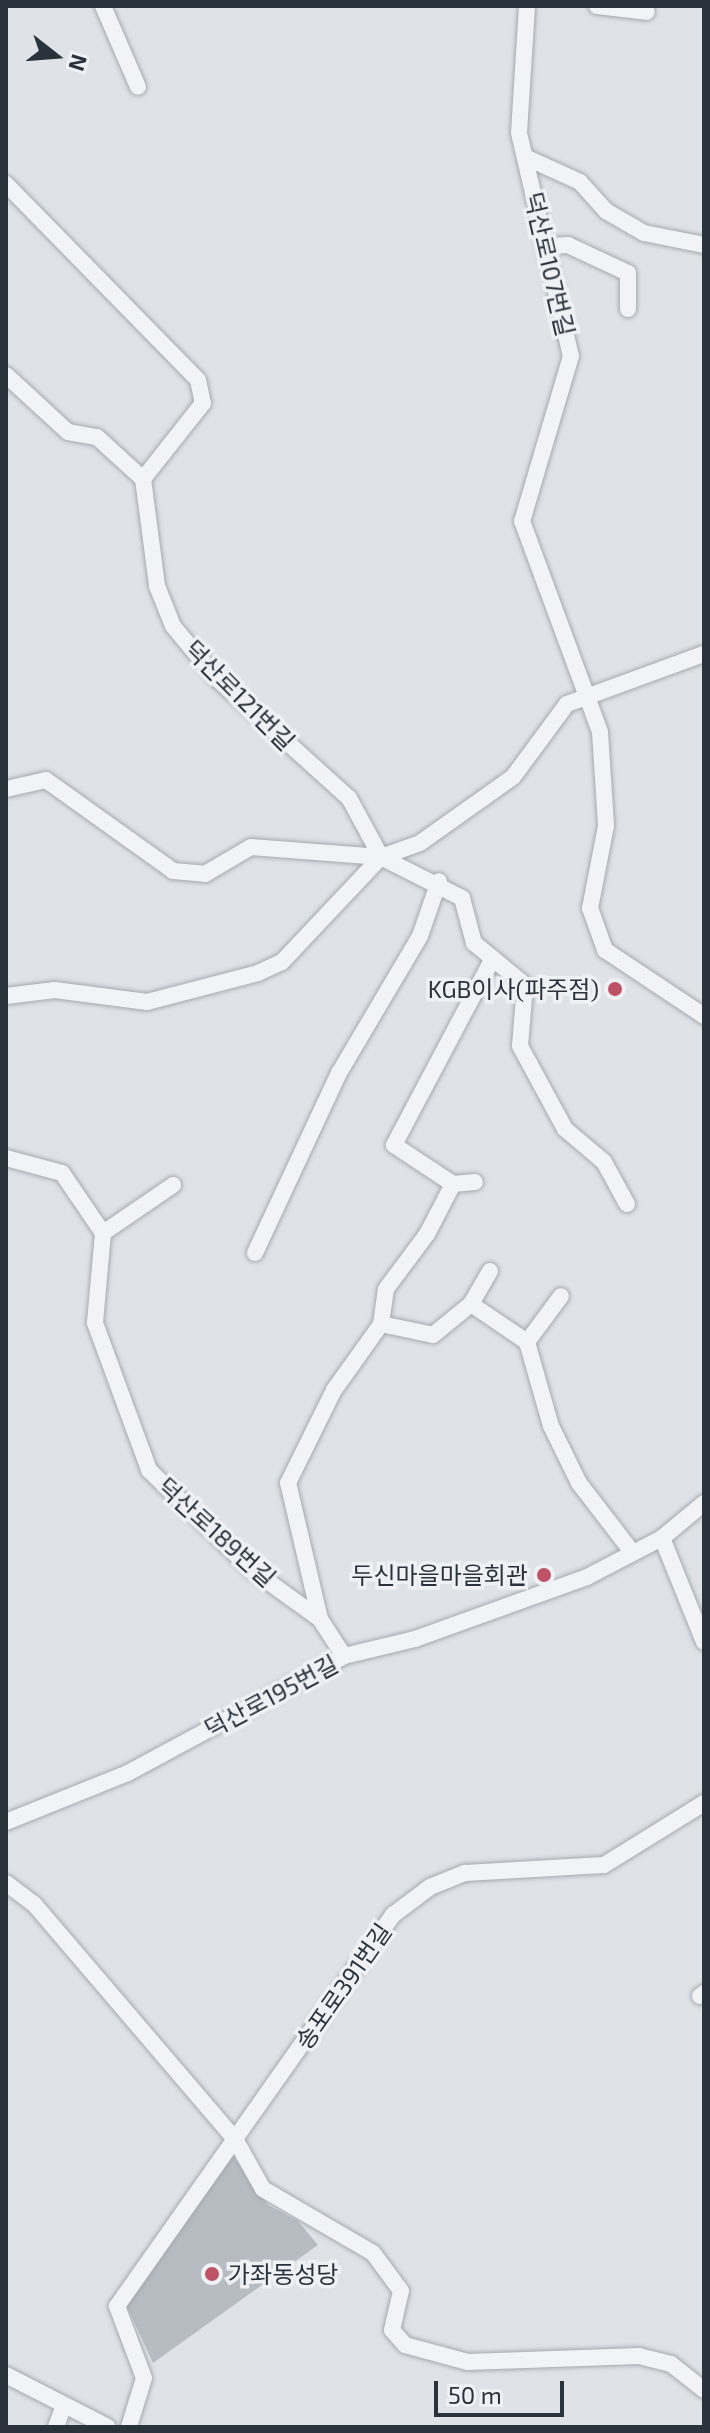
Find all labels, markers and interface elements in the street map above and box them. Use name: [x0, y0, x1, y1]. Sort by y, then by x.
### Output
north arrow: [16, 16, 96, 96]
text: N: [64, 52, 94, 74]
street label: 덕산로107번길: [519, 189, 581, 339]
street label: 덕산로121번길: [179, 634, 301, 756]
place label: KGB이사(파주점): [428, 975, 599, 1003]
marker: KGB이사(파주점): [606, 980, 624, 998]
street label: 덕산로189번길: [152, 1472, 282, 1592]
place label: 두신마을마을회관: [351, 1561, 528, 1589]
marker: 두신마을마을회관: [535, 1566, 553, 1584]
street label: 덕산로195번길: [200, 1649, 342, 1743]
street label: 송포로391번길: [289, 1918, 397, 2054]
place label: 가좌동성당: [228, 2260, 338, 2288]
marker: 가좌동성당: [203, 2265, 221, 2283]
scale bar: [438, 2365, 568, 2415]
text: 50 m: [448, 2380, 502, 2409]

